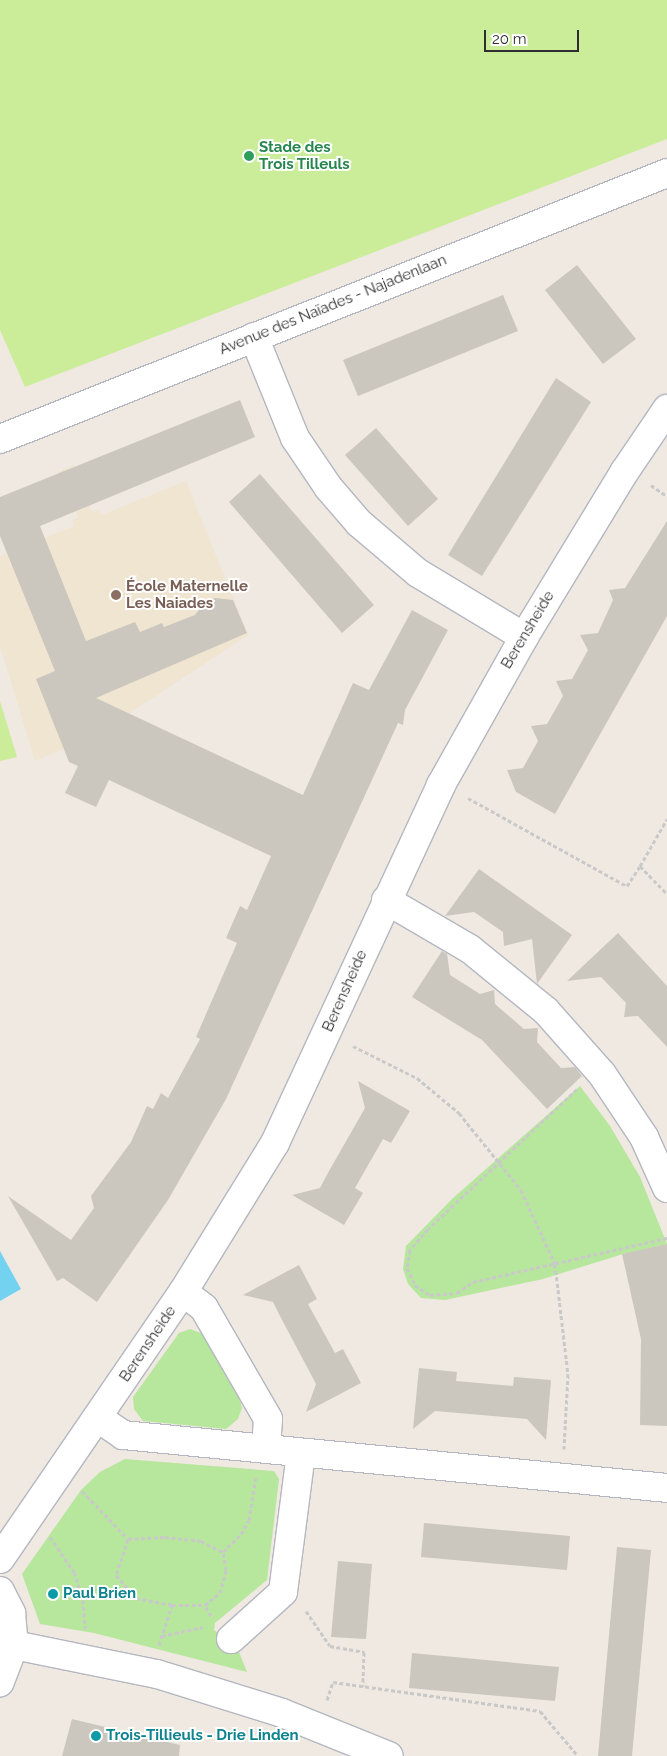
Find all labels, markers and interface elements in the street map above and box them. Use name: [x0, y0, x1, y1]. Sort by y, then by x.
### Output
scale bar: [487, 20, 582, 52]
text: 20 m: [492, 30, 527, 48]
place label: Stade des Trois Tilleuls: [259, 138, 350, 173]
marker: Stade des Trois Tilleuls: [243, 150, 255, 162]
street label: Avenue des Naïades - Najadenlaan: [217, 251, 449, 359]
place label: École Maternelle Les Naiades: [126, 577, 248, 612]
street label: Berensheide: [498, 588, 558, 672]
marker: École Maternelle Les Naiades: [110, 589, 122, 601]
street label: Berensheide: [319, 947, 371, 1035]
street label: Berensheide: [116, 1303, 180, 1385]
place label: Paul Brien: [63, 1585, 136, 1603]
marker: Paul Brien: [47, 1588, 59, 1600]
place label: Trois-Tillieuls - Drie Linden: [106, 1727, 299, 1745]
marker: Trois-Tillieuls - Drie Linden: [90, 1730, 102, 1742]

